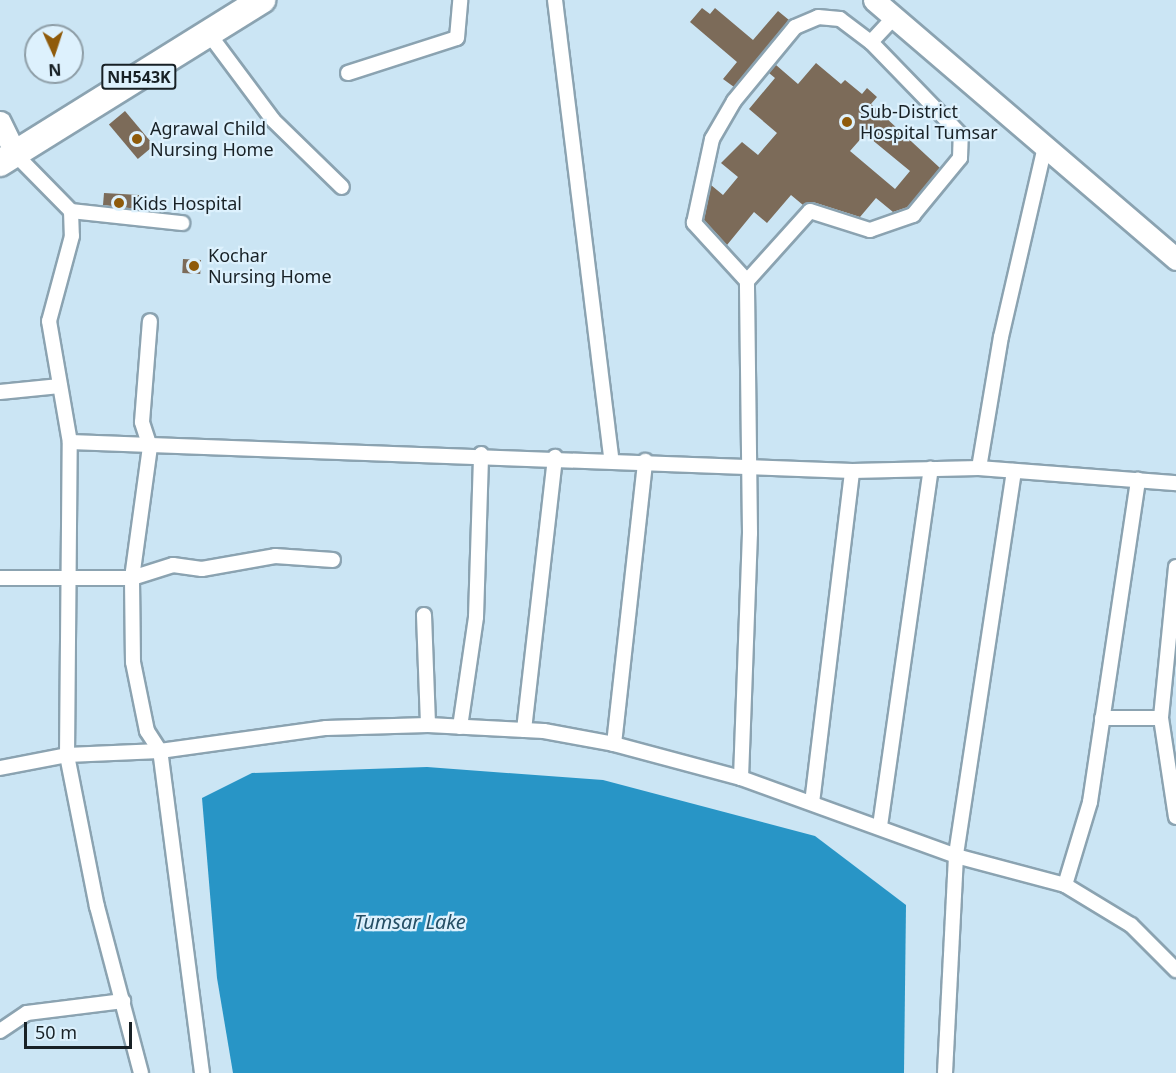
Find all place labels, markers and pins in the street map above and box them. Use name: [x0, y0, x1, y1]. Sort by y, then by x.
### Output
place label: Sub-District Hospital Tumsar: [860, 101, 998, 144]
marker: Sub-District Hospital Tumsar: [838, 113, 856, 131]
place label: Agrawal Child Nursing Home: [150, 118, 274, 160]
marker: Agrawal Child Nursing Home: [128, 130, 146, 148]
place label: Kids Hospital: [132, 192, 242, 214]
marker: Kids Hospital: [110, 194, 128, 212]
place label: Kochar Nursing Home: [208, 245, 332, 288]
marker: Kochar Nursing Home: [185, 257, 203, 275]

